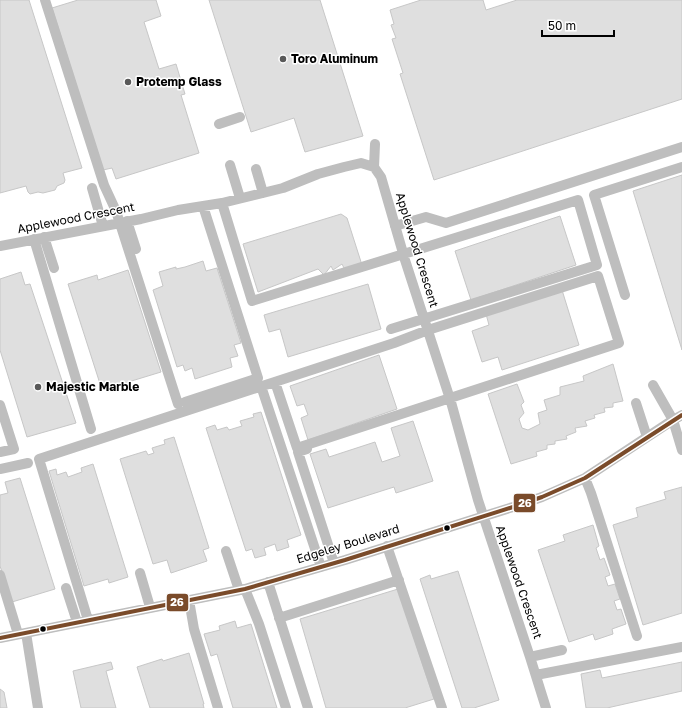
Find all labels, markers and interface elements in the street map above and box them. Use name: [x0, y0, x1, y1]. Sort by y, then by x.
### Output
scale bar: [542, 12, 614, 38]
text: 50 m: [548, 18, 576, 33]
place label: Toro Aluminum: [291, 51, 378, 66]
marker: Toro Aluminum: [278, 54, 288, 64]
place label: Protemp Glass: [136, 74, 222, 89]
marker: Protemp Glass: [123, 77, 133, 87]
street label: Applewood Crescent: [393, 191, 442, 309]
street label: Applewood Crescent: [16, 199, 136, 236]
place label: Majestic Marble: [46, 379, 139, 394]
marker: Majestic Marble: [33, 382, 43, 392]
line badge: 26: [513, 493, 536, 513]
text: 26: [518, 496, 532, 509]
street label: Edgeley Boulevard: [294, 521, 401, 566]
unlabelled marker: [442, 523, 452, 533]
street label: Applewood Crescent: [493, 523, 546, 641]
line badge: 26: [166, 593, 189, 612]
text: 26: [170, 595, 184, 608]
unlabelled marker: [38, 624, 48, 634]

